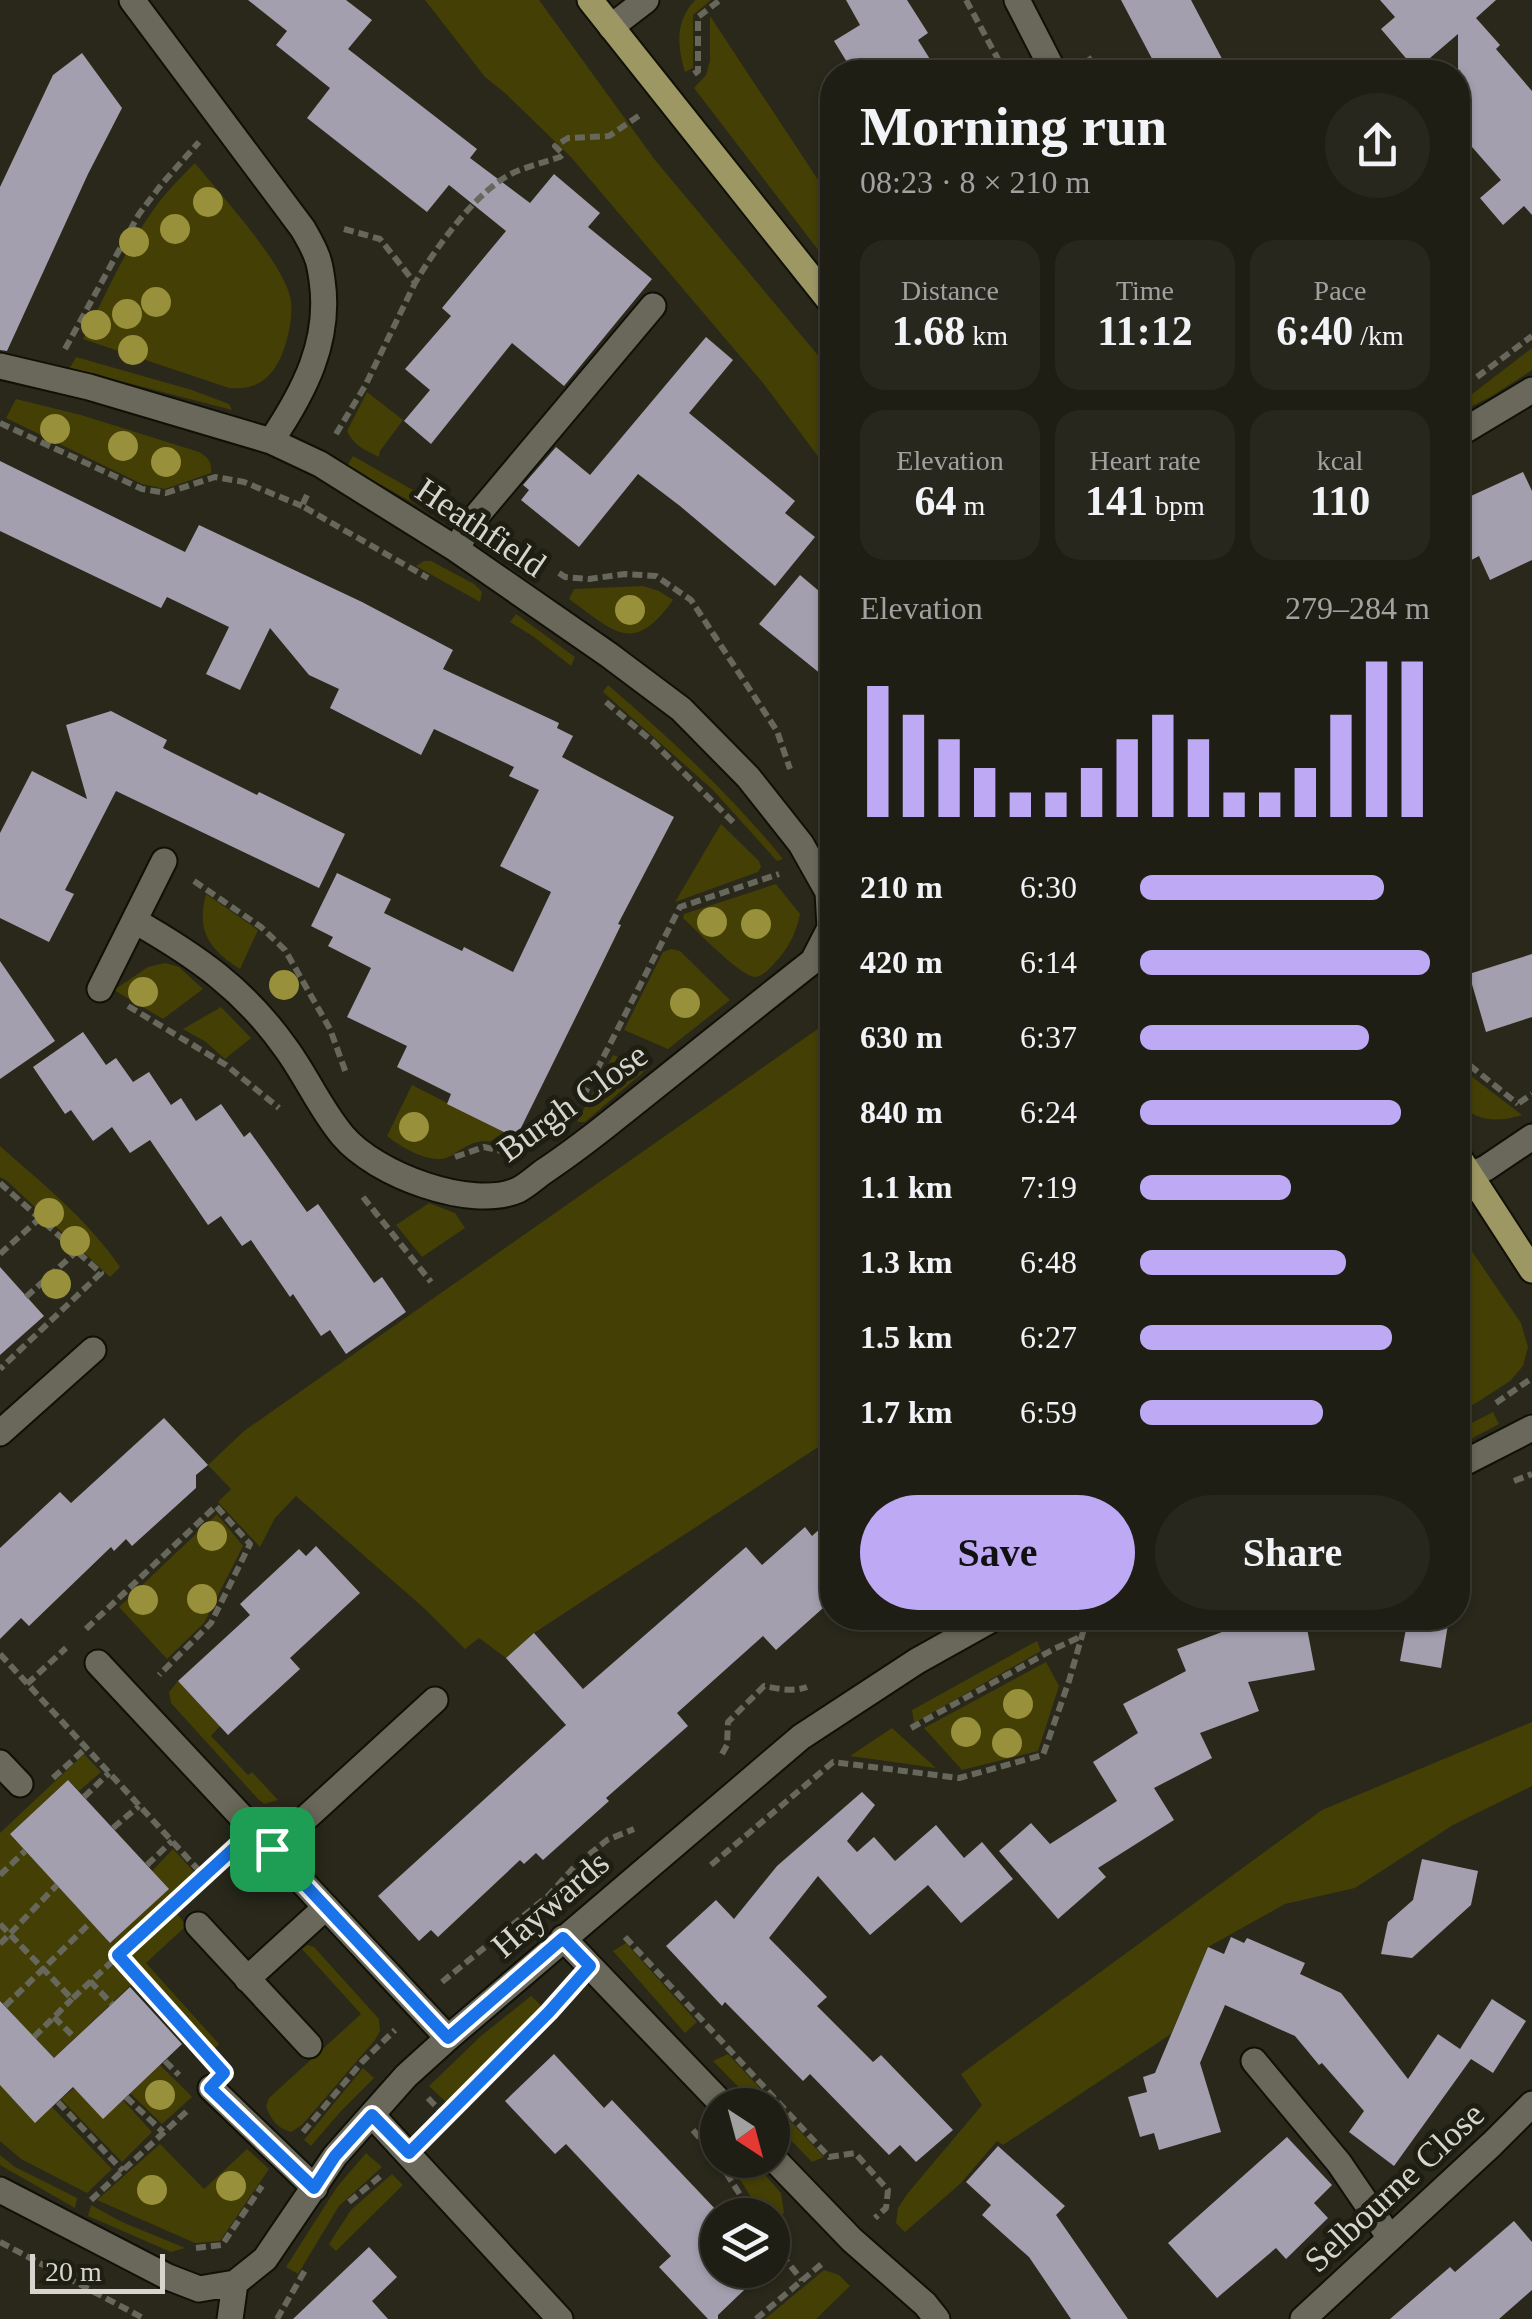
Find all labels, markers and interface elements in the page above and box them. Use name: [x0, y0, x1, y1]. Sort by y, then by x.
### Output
button: share: [1325, 93, 1430, 198]
text: Morning run: [860, 96, 1167, 157]
text: 08:23 · 8 × 210 m: [860, 164, 1090, 200]
text: Distance: [901, 275, 999, 306]
text: Time: [1116, 275, 1174, 306]
text: Pace: [1314, 275, 1366, 306]
text: 1.68: [892, 308, 965, 354]
text: 11:12: [1097, 308, 1193, 354]
text: 6:40: [1276, 308, 1353, 354]
text: km: [965, 320, 1008, 351]
text: /km: [1353, 320, 1404, 351]
text: Elevation: [896, 445, 1004, 476]
text: Heart rate: [1089, 445, 1201, 476]
text: kcal: [1317, 445, 1363, 476]
street label: Heathfield: [409, 470, 553, 585]
text: 64: [915, 478, 957, 524]
text: 141: [1085, 478, 1148, 524]
text: 110: [1310, 478, 1370, 524]
text: m: [957, 490, 985, 521]
text: bpm: [1148, 490, 1205, 521]
text: Elevation: [860, 590, 983, 626]
text: 279–284 m: [1285, 590, 1430, 626]
text: 210 m: [860, 869, 943, 905]
text: 6:30: [1020, 869, 1077, 905]
text: 420 m: [860, 944, 943, 980]
text: 6:14: [1020, 944, 1077, 980]
text: 630 m: [860, 1019, 943, 1055]
text: 6:37: [1020, 1019, 1077, 1055]
street label: Burgh Close: [490, 1035, 655, 1170]
text: 840 m: [860, 1094, 943, 1130]
text: 6:24: [1020, 1094, 1077, 1130]
text: 1.1 km: [860, 1169, 952, 1205]
text: 7:19: [1020, 1169, 1077, 1205]
text: 1.3 km: [860, 1244, 952, 1280]
text: 6:48: [1020, 1244, 1077, 1280]
text: 1.5 km: [860, 1319, 952, 1355]
text: 6:27: [1020, 1319, 1077, 1355]
text: 1.7 km: [860, 1394, 952, 1430]
text: 6:59: [1020, 1394, 1077, 1430]
button: Save: [860, 1495, 1135, 1610]
button: Share: [1155, 1495, 1430, 1610]
pin: [230, 1807, 315, 1892]
icon: arrive: [245, 1822, 300, 1877]
street label: Haywards: [484, 1843, 617, 1966]
north arrow: [700, 2088, 790, 2178]
map controls: [700, 2088, 790, 2288]
street label: Selbourne Close: [1297, 2095, 1492, 2280]
button: layers: [700, 2198, 790, 2288]
scale bar: [30, 2249, 165, 2294]
text: 20 m: [45, 2256, 102, 2287]

